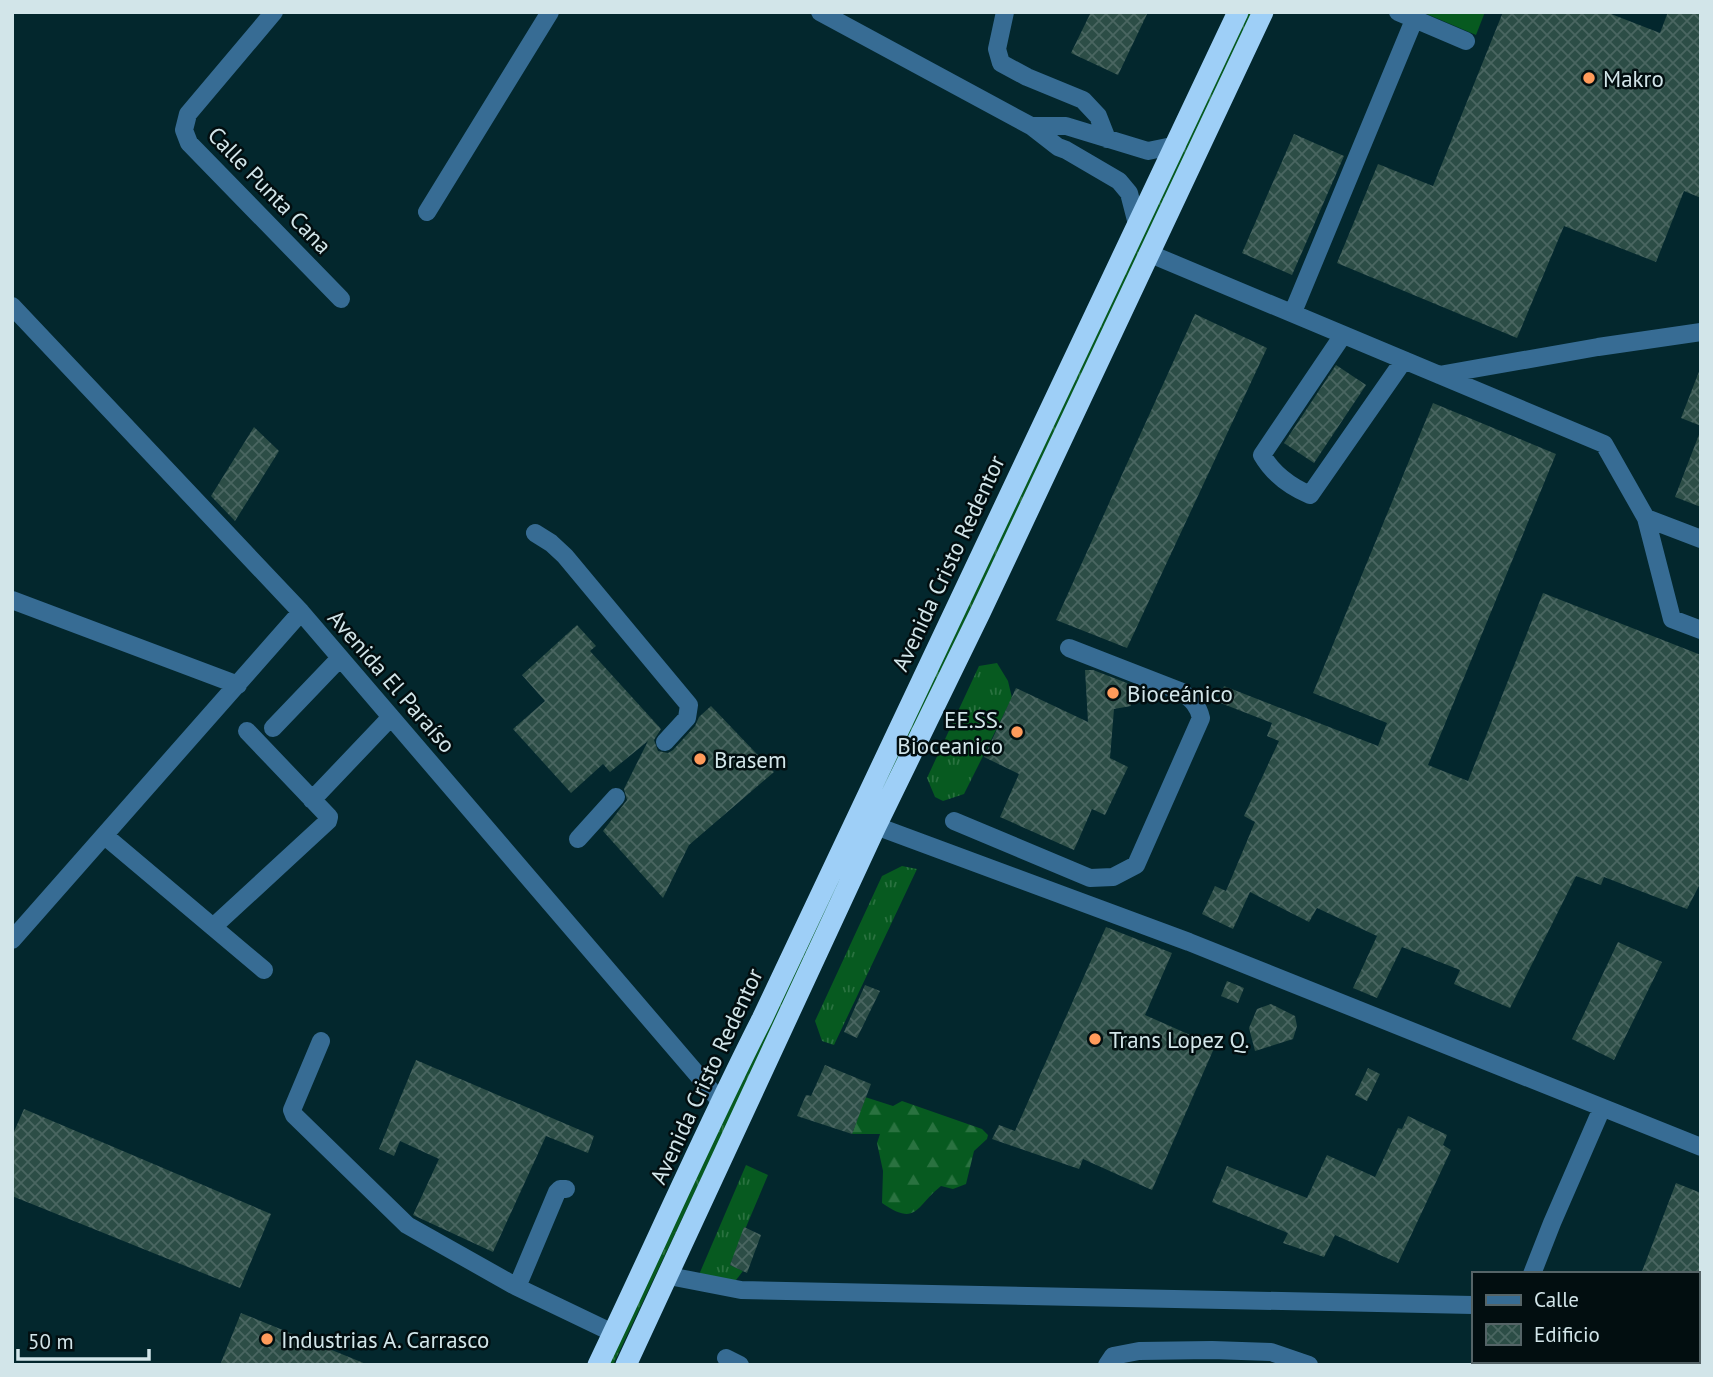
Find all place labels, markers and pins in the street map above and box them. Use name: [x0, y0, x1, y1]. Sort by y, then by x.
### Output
place label: Makro: [1603, 64, 1664, 93]
marker: Makro: [1581, 70, 1597, 86]
place label: Bioceánico: [1127, 679, 1233, 708]
marker: Bioceánico: [1105, 685, 1121, 701]
place label: EE.SS. Bioceanico: [897, 705, 1003, 760]
marker: EE.SS. Bioceanico: [1009, 724, 1025, 740]
place label: Brasem: [714, 745, 787, 774]
marker: Brasem: [692, 751, 708, 767]
place label: Trans Lopez Q.: [1109, 1025, 1249, 1054]
marker: Trans Lopez Q.: [1087, 1031, 1103, 1047]
place label: Industrias A. Carrasco: [281, 1325, 489, 1354]
marker: Industrias A. Carrasco: [259, 1331, 275, 1347]

